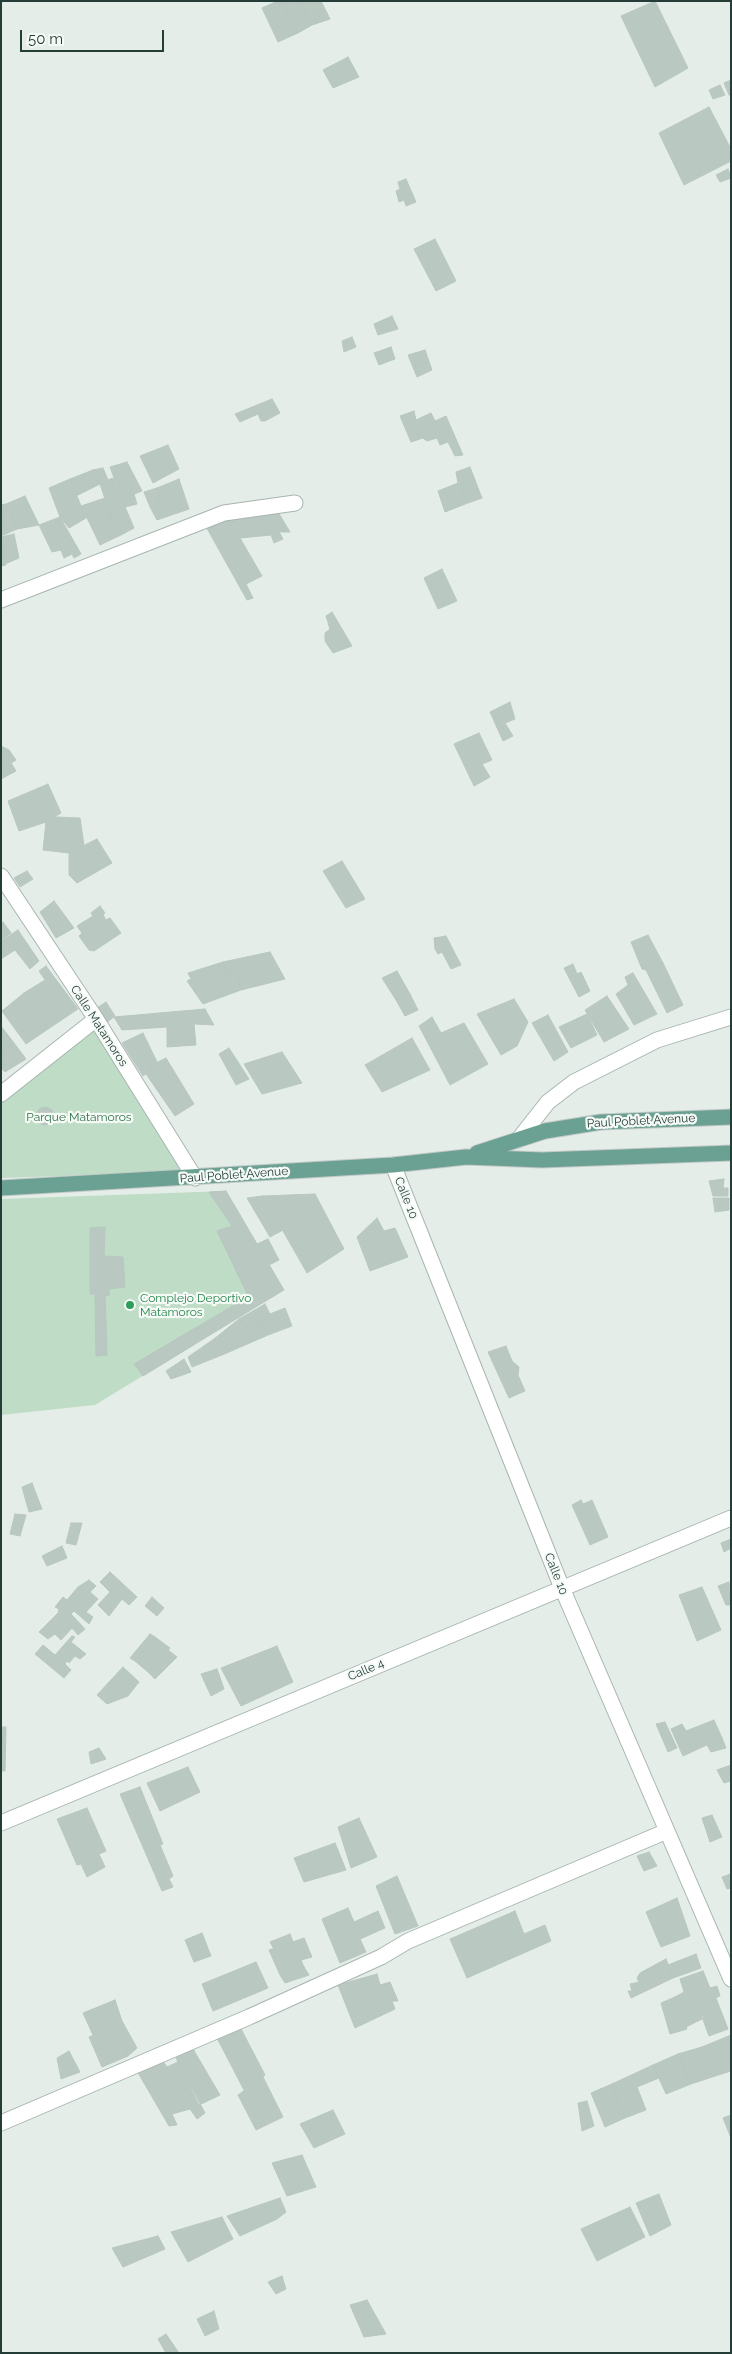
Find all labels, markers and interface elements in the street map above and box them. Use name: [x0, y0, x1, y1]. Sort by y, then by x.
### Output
scale bar: [22, 20, 166, 52]
text: 50 m: [28, 30, 63, 48]
street label: Calle Matamoros: [67, 983, 131, 1069]
park label: Parque Matamoros: [26, 1110, 132, 1124]
street label: Paul Poblet Avenue: [586, 1111, 696, 1131]
street label: Paul Poblet Avenue: [179, 1164, 289, 1186]
street label: Calle 10: [391, 1175, 421, 1221]
place label: Complejo Deportivo Matamoros: [140, 1291, 251, 1319]
marker: Complejo Deportivo Matamoros: [124, 1299, 136, 1311]
street label: Calle 10: [541, 1551, 571, 1597]
street label: Calle 4: [346, 1656, 386, 1684]

